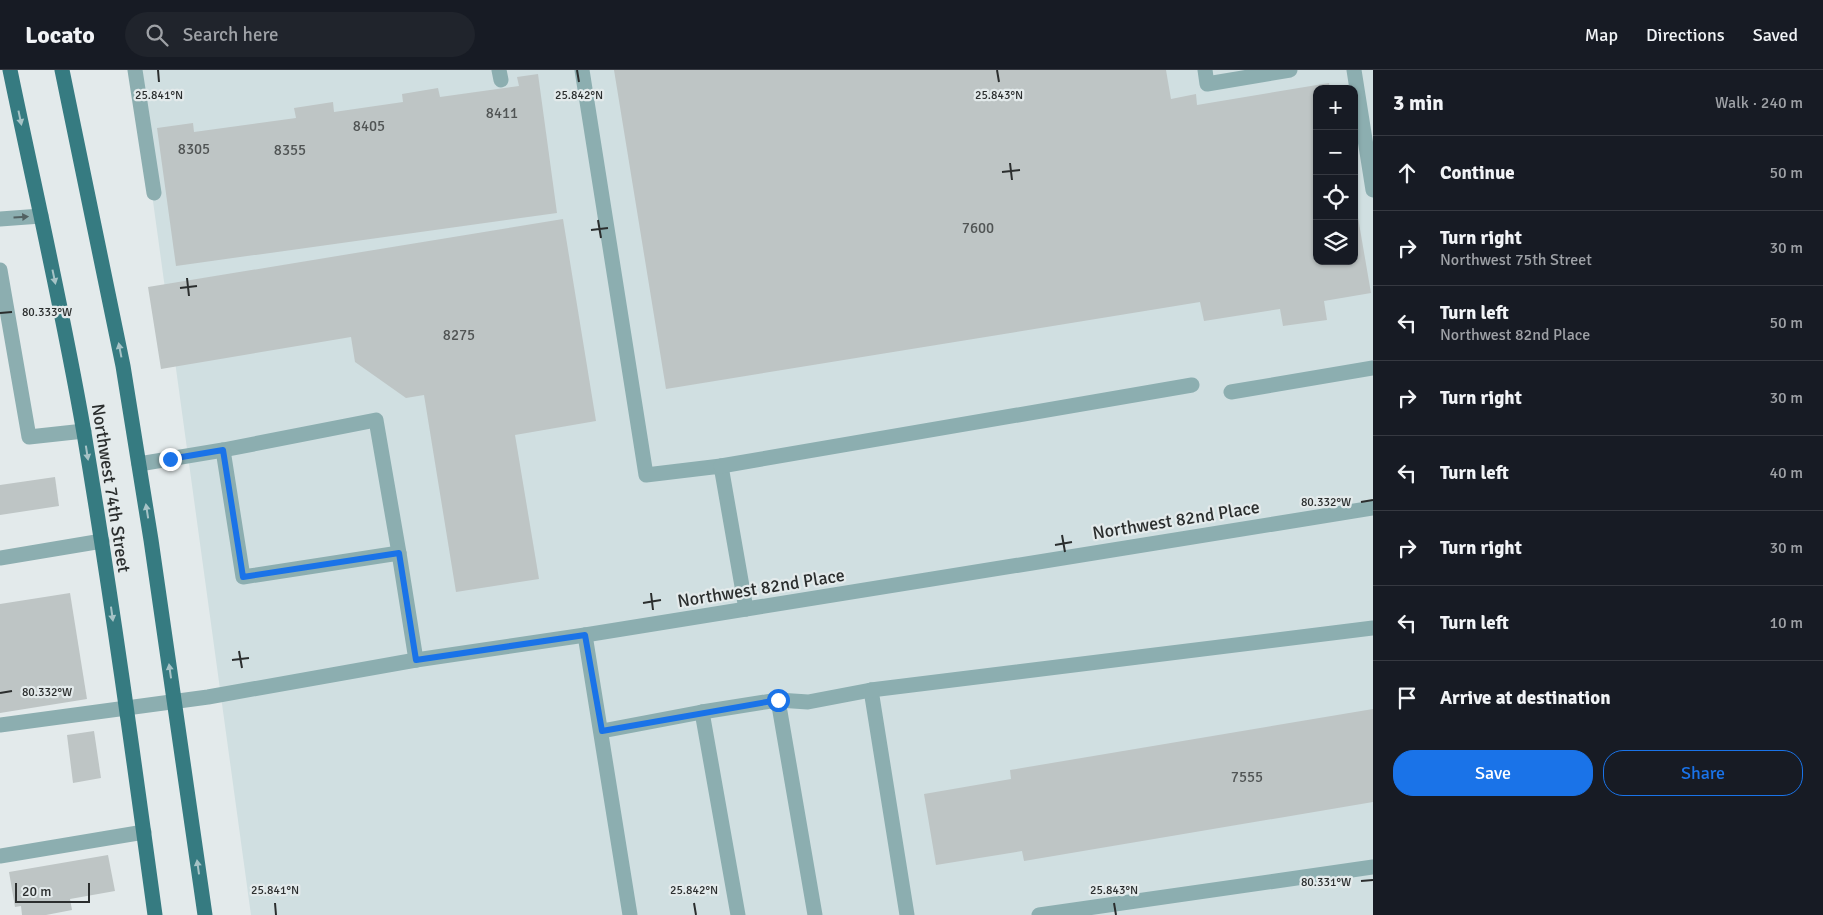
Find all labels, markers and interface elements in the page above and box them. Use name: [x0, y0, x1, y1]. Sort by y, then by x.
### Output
search box: [125, 12, 475, 57]
text: Locato: [25, 20, 95, 50]
icon: search: [143, 21, 171, 49]
text: Search here: [183, 23, 279, 47]
text: Map: [1585, 24, 1618, 46]
text: Directions: [1646, 24, 1725, 46]
text: Saved: [1753, 24, 1798, 46]
map controls: [1313, 85, 1358, 265]
button: +: [1313, 85, 1358, 130]
text: 25.841°N: [135, 88, 183, 103]
text: 25.842°N: [555, 88, 603, 103]
text: 25.843°N: [975, 88, 1023, 103]
text: 3 min: [1393, 90, 1444, 116]
text: Walk · 240 m: [1715, 93, 1803, 113]
house number: 8411: [486, 104, 518, 122]
one-way arrow: [16, 110, 24, 125]
house number: 8405: [353, 117, 385, 135]
button: −: [1313, 130, 1358, 175]
house number: 8305: [178, 140, 210, 158]
house number: 8355: [274, 141, 306, 159]
icon: ahead: [1393, 159, 1421, 187]
text: Continue: [1440, 161, 1515, 185]
text: 50 m: [1769, 163, 1803, 183]
button: locate: [1313, 175, 1358, 220]
one-way arrow: [13, 213, 29, 221]
house number: 7600: [962, 219, 994, 237]
button: layers: [1313, 220, 1358, 265]
text: Turn right: [1440, 226, 1522, 250]
icon: right: [1393, 234, 1421, 262]
text: 30 m: [1769, 238, 1803, 258]
text: Northwest 75th Street: [1440, 250, 1592, 270]
one-way arrow: [50, 269, 58, 284]
text: Turn left: [1440, 301, 1509, 325]
text: 80.333°W: [22, 305, 72, 320]
icon: left: [1393, 309, 1421, 337]
text: 50 m: [1769, 313, 1803, 333]
text: Northwest 82nd Place: [1440, 325, 1590, 345]
house number: 8275: [443, 326, 475, 344]
one-way arrow: [116, 343, 124, 358]
icon: right: [1393, 384, 1421, 412]
text: Turn right: [1440, 386, 1522, 410]
text: 30 m: [1769, 388, 1803, 408]
street label: Northwest 74th Street: [87, 402, 135, 574]
one-way arrow: [84, 446, 92, 462]
route end: [159, 448, 182, 471]
icon: left: [1393, 459, 1421, 487]
text: Turn left: [1440, 461, 1509, 485]
text: 40 m: [1769, 463, 1803, 483]
text: 80.332°W: [1301, 495, 1351, 510]
street label: Northwest 82nd Place: [1091, 496, 1261, 544]
one-way arrow: [142, 502, 150, 518]
icon: right: [1393, 534, 1421, 562]
text: Turn right: [1440, 536, 1522, 560]
text: 30 m: [1769, 538, 1803, 558]
street label: Northwest 82nd Place: [676, 564, 846, 612]
one-way arrow: [109, 606, 117, 622]
icon: left: [1393, 609, 1421, 637]
text: Turn left: [1440, 611, 1509, 635]
text: 10 m: [1769, 613, 1803, 633]
one-way arrow: [166, 663, 174, 679]
icon: arrive: [1393, 684, 1421, 712]
text: 80.332°W: [22, 685, 72, 700]
text: Arrive at destination: [1440, 686, 1611, 710]
route start: [767, 689, 790, 712]
button: Save: [1393, 750, 1593, 796]
button: Share: [1603, 750, 1803, 796]
house number: 7555: [1231, 768, 1263, 786]
one-way arrow: [194, 858, 202, 874]
text: 80.331°W: [1301, 875, 1351, 890]
scale bar: [15, 880, 90, 903]
text: 20 m: [22, 883, 51, 900]
text: 25.841°N: [251, 883, 299, 898]
text: 25.842°N: [670, 883, 718, 898]
text: 25.843°N: [1090, 883, 1138, 898]

